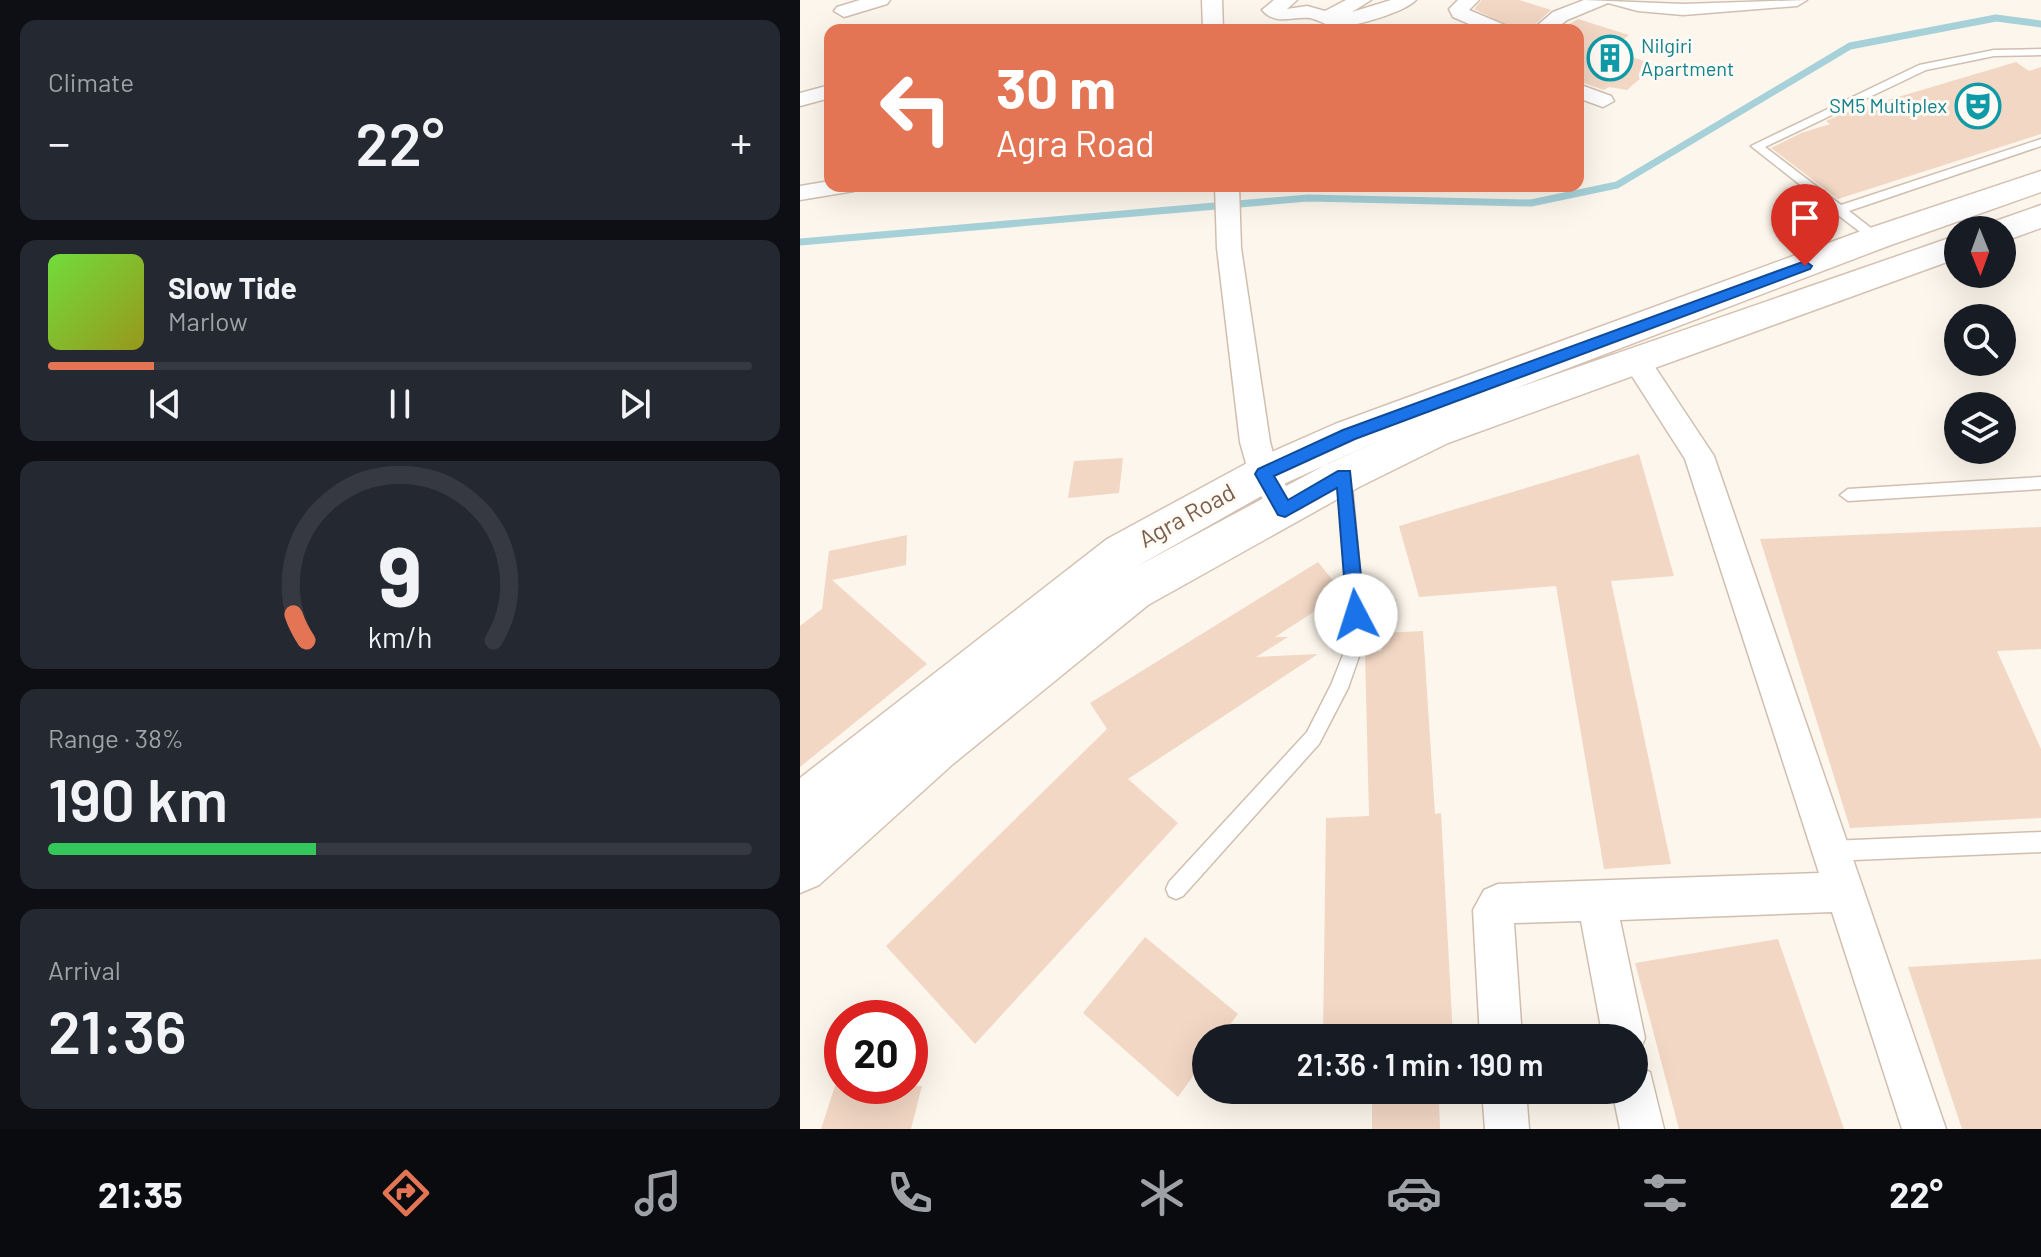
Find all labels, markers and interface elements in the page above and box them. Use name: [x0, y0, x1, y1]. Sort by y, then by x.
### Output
place label: Nilgiri Apartment: [1641, 33, 1734, 80]
building icon: Nilgiri Apartment: [1586, 34, 1634, 82]
text: 30 m: [996, 53, 1116, 120]
icon: left: [864, 56, 968, 160]
text: Climate: [48, 66, 134, 97]
theatre icon: SM5 Multiplex: [1954, 82, 2002, 130]
place label: SM5 Multiplex: [1829, 93, 1947, 117]
text: 22°: [356, 106, 444, 178]
text: −: [48, 115, 70, 168]
text: +: [730, 115, 752, 168]
text: Agra Road: [996, 121, 1155, 164]
pin: [1771, 184, 1839, 266]
icon: arrive: [1783, 196, 1827, 240]
north arrow: [1944, 216, 2016, 288]
map controls: [1944, 216, 2016, 464]
text: Slow Tide: [168, 269, 297, 305]
button: search: [1944, 304, 2016, 376]
text: Marlow: [168, 305, 248, 336]
icon: previous: [143, 382, 187, 426]
icon: pause: [378, 382, 422, 426]
icon: next: [613, 382, 657, 426]
button: layers: [1944, 392, 2016, 464]
street label: Agra Road: [1133, 476, 1240, 553]
text: 9: [378, 523, 422, 623]
position arrow: [1314, 573, 1398, 657]
text: km/h: [368, 619, 432, 654]
text: Range · 38%: [48, 722, 184, 753]
text: 190 km: [48, 762, 228, 834]
text: Arrival: [48, 954, 121, 985]
text: 21:36: [48, 994, 187, 1066]
speed limit sign: 20: [824, 1000, 928, 1104]
text: 21:36 · 1 min · 190 m: [1297, 1046, 1543, 1082]
icon: directions: [378, 1165, 434, 1221]
icon: music: [630, 1165, 686, 1221]
icon: phone: [882, 1165, 938, 1221]
icon: climate: [1134, 1165, 1190, 1221]
icon: car: [1386, 1165, 1442, 1221]
icon: filters: [1637, 1165, 1693, 1221]
text: 21:35: [98, 1172, 183, 1215]
text: 22°: [1889, 1172, 1943, 1215]

